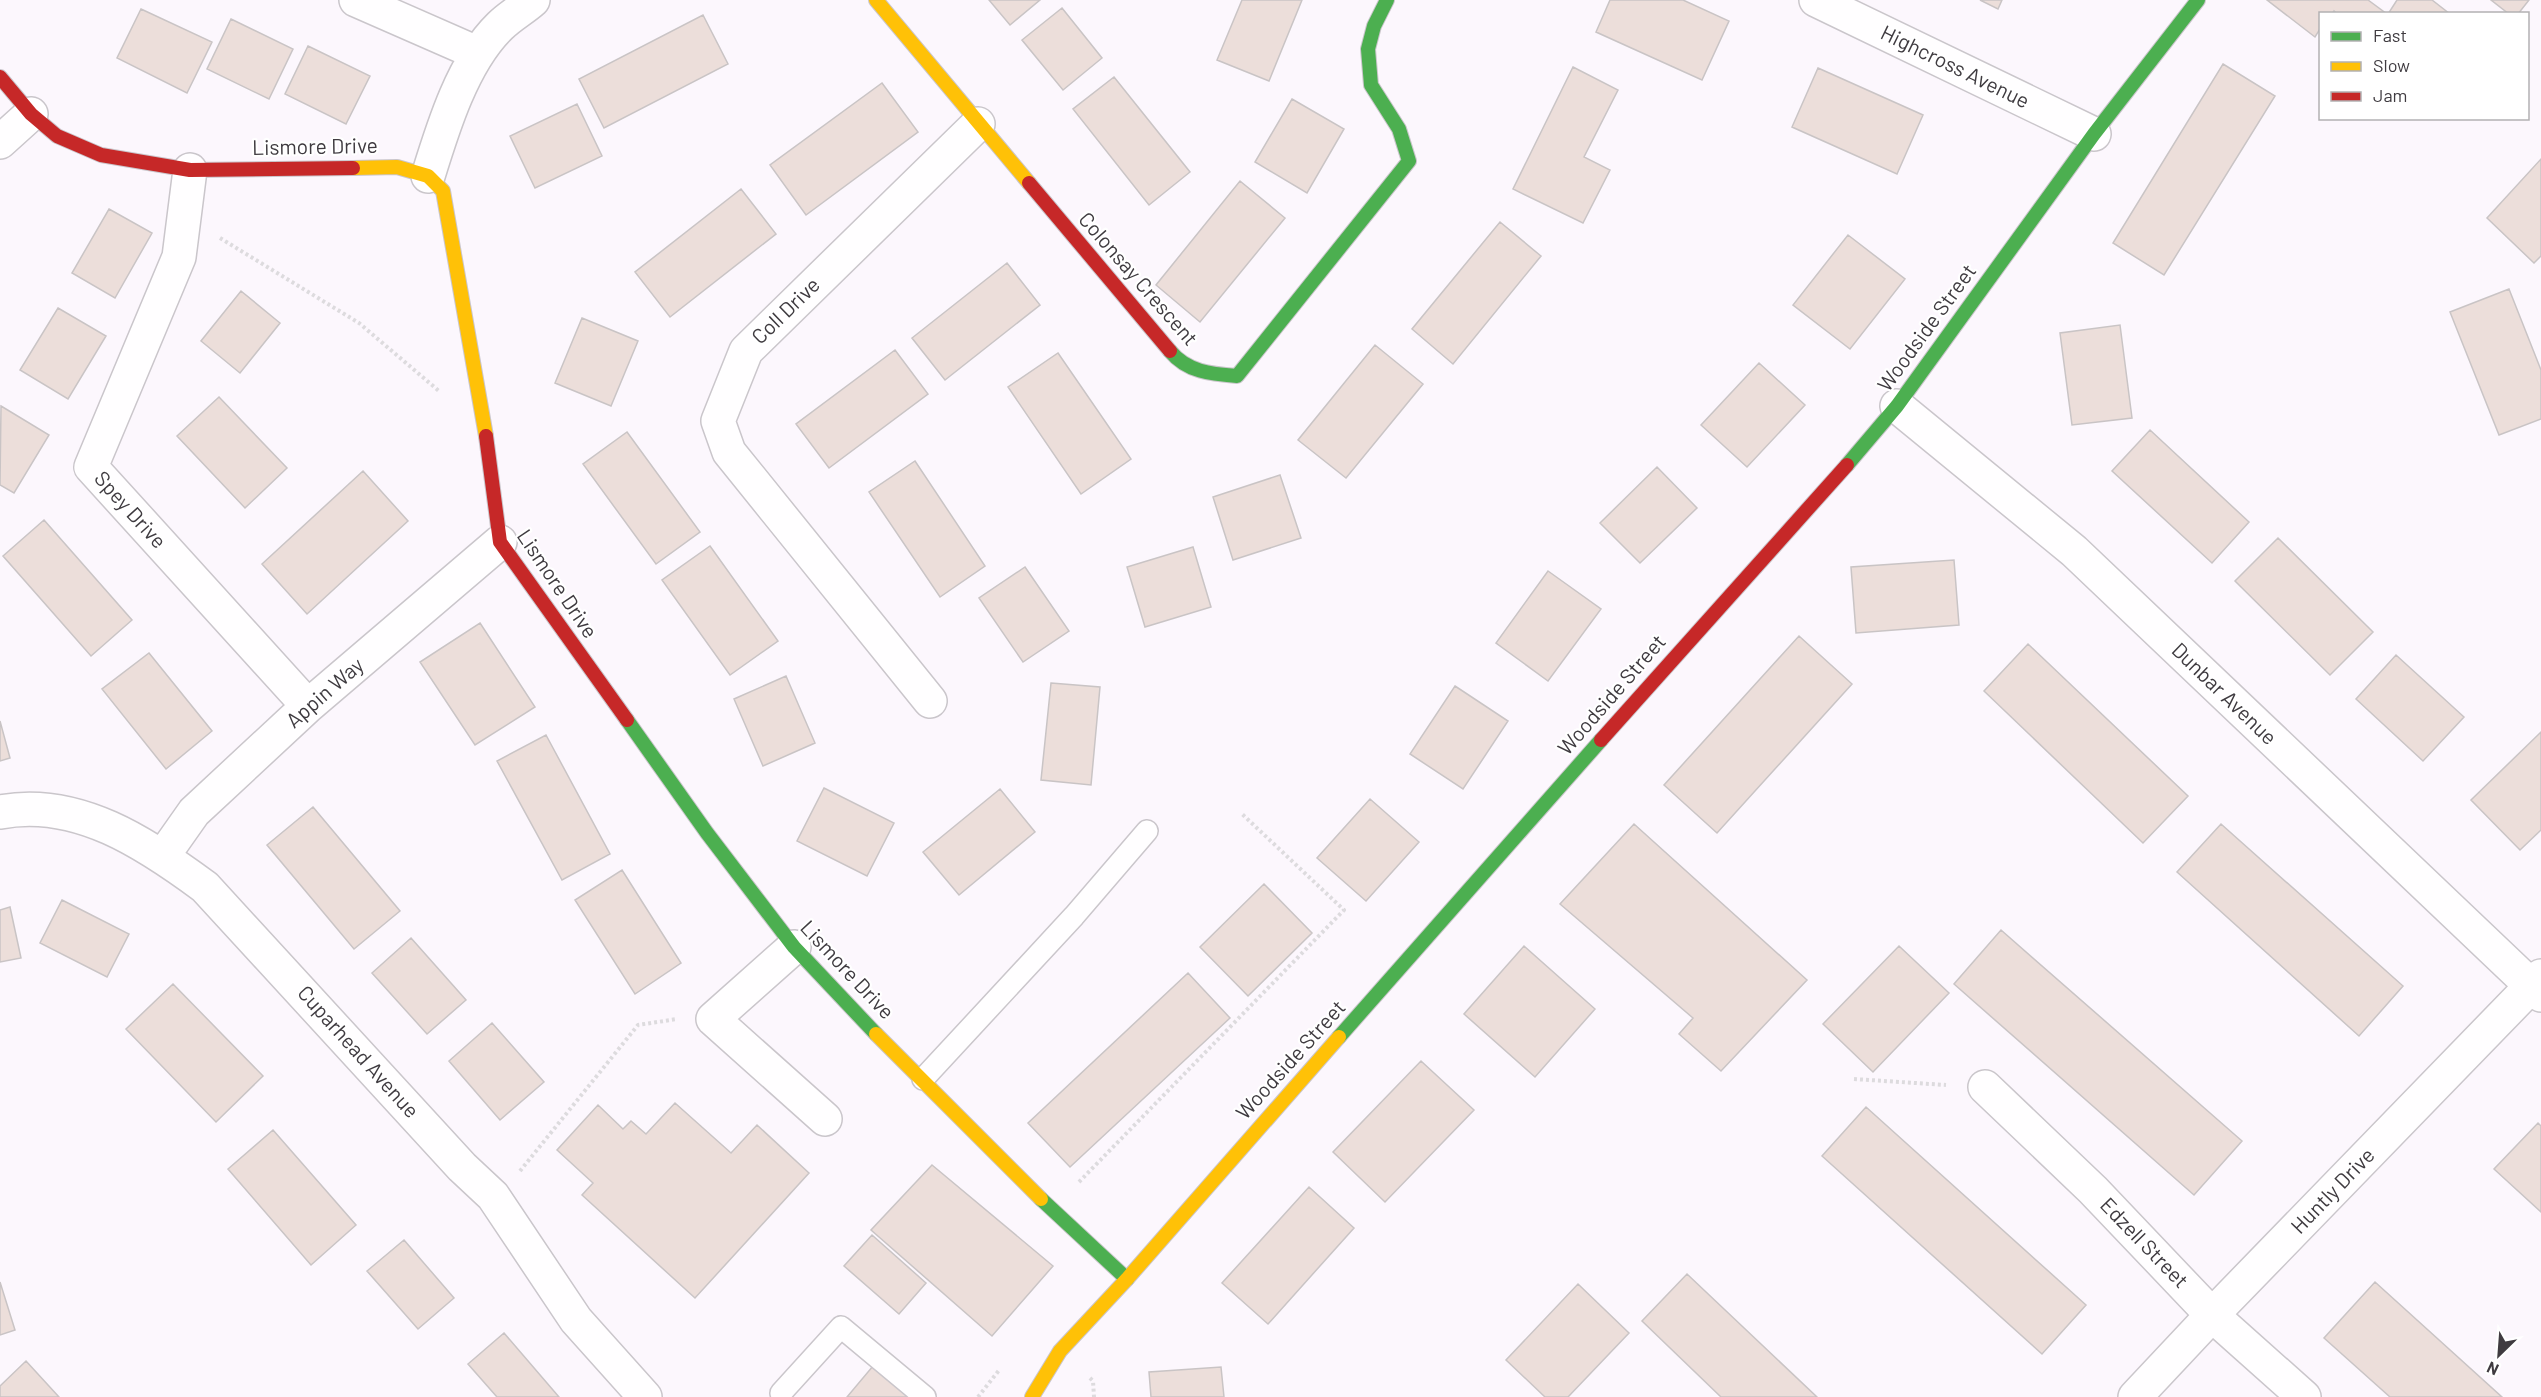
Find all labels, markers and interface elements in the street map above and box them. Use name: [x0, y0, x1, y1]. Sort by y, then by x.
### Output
legend: [2319, 12, 2529, 120]
street label: Highcross Avenue: [1877, 19, 2034, 112]
text: Fast: [2373, 24, 2407, 46]
text: Slow: [2373, 54, 2410, 76]
text: Jam: [2373, 84, 2407, 106]
street label: Lismore Drive: [252, 132, 378, 159]
street label: Colonsay Crescent: [1074, 206, 1204, 350]
street label: Woodside Street: [1871, 259, 1980, 396]
street label: Coll Drive: [746, 271, 824, 348]
street label: Spey Drive: [90, 465, 172, 553]
street label: Lismore Drive: [513, 524, 604, 642]
street label: Woodside Street: [1552, 629, 1670, 759]
street label: Dunbar Avenue: [2167, 637, 2283, 749]
street label: Appin Way: [280, 651, 368, 732]
street label: Lismore Drive: [796, 914, 900, 1023]
street label: Cuparhead Avenue: [293, 980, 425, 1122]
street label: Woodside Street: [1230, 994, 1350, 1124]
street label: Huntly Drive: [2285, 1142, 2379, 1238]
street label: Edzell Street: [2096, 1192, 2194, 1292]
north arrow: [2469, 1325, 2529, 1385]
text: N: [2484, 1358, 2501, 1380]

